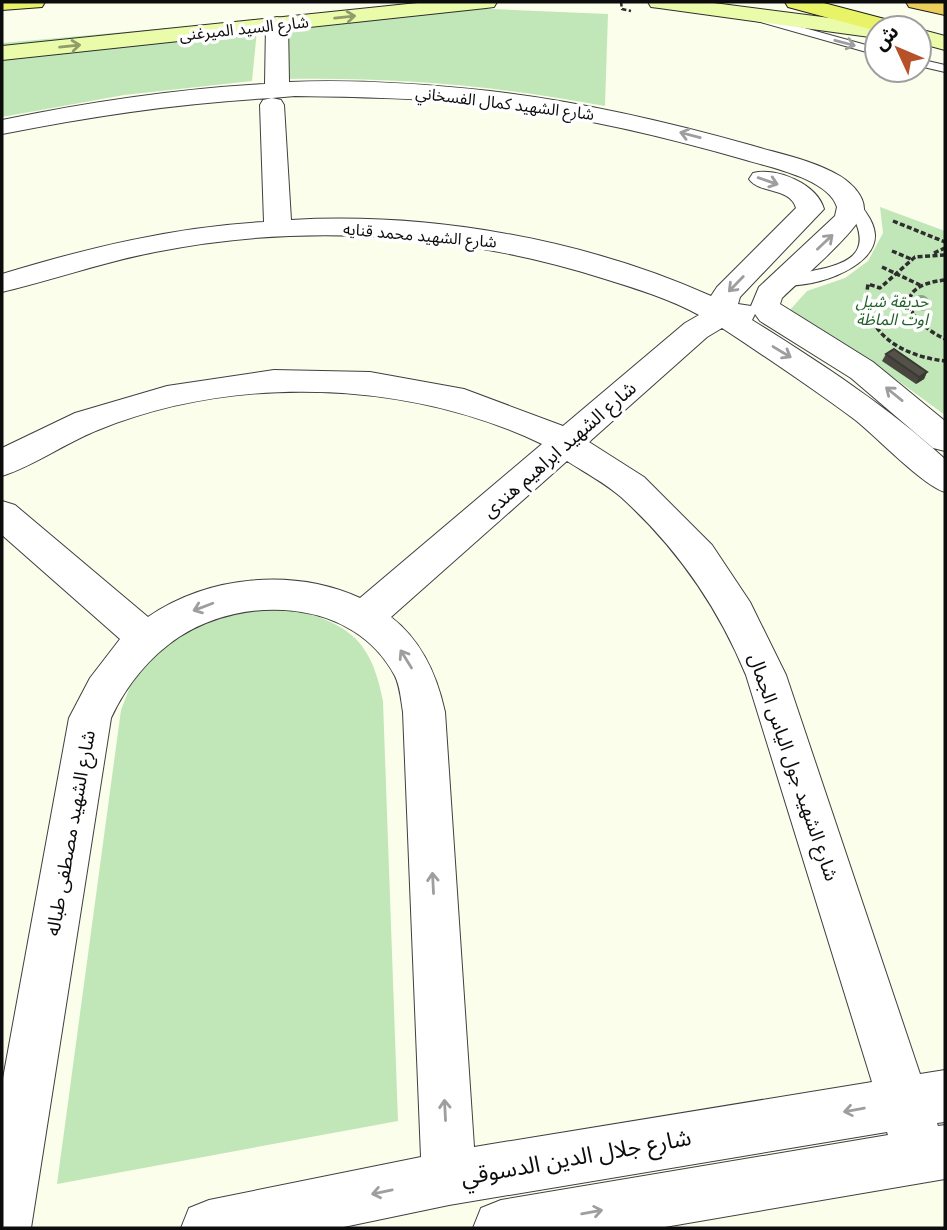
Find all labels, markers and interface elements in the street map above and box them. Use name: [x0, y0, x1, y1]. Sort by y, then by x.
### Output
street label: شارع السيد الميرغنى: [178, 10, 310, 48]
one-way arrow: [333, 10, 355, 23]
north arrow: [863, 14, 933, 84]
text: ش: [867, 19, 904, 56]
one-way arrow: [833, 37, 856, 50]
one-way arrow: [58, 39, 80, 52]
street label: شارع الشهيد كمال الفسخاني: [414, 81, 596, 127]
one-way arrow: [679, 128, 701, 141]
one-way arrow: [757, 176, 779, 188]
street label: شارع الشهيد محمد قنايه: [342, 217, 498, 255]
one-way arrow: [816, 233, 833, 250]
one-way arrow: [728, 275, 745, 292]
park label: حديقة شيل اوت الماظة: [856, 290, 930, 330]
one-way arrow: [772, 345, 792, 359]
street label: شارع الشهيد ابراهيم هندى: [476, 375, 643, 525]
one-way arrow: [885, 386, 903, 402]
one-way arrow: [193, 602, 214, 615]
one-way arrow: [398, 650, 412, 670]
street label: شارع الشهيد جول الياس الجمال: [742, 650, 845, 885]
street label: شارع الشهيد مصطفى طباله: [39, 728, 102, 938]
one-way arrow: [426, 872, 439, 895]
one-way arrow: [439, 1099, 452, 1122]
one-way arrow: [843, 1103, 865, 1117]
street label: شارع جلال الدين الدسوقي: [458, 1120, 694, 1194]
one-way arrow: [371, 1186, 394, 1200]
one-way arrow: [580, 1205, 603, 1218]

